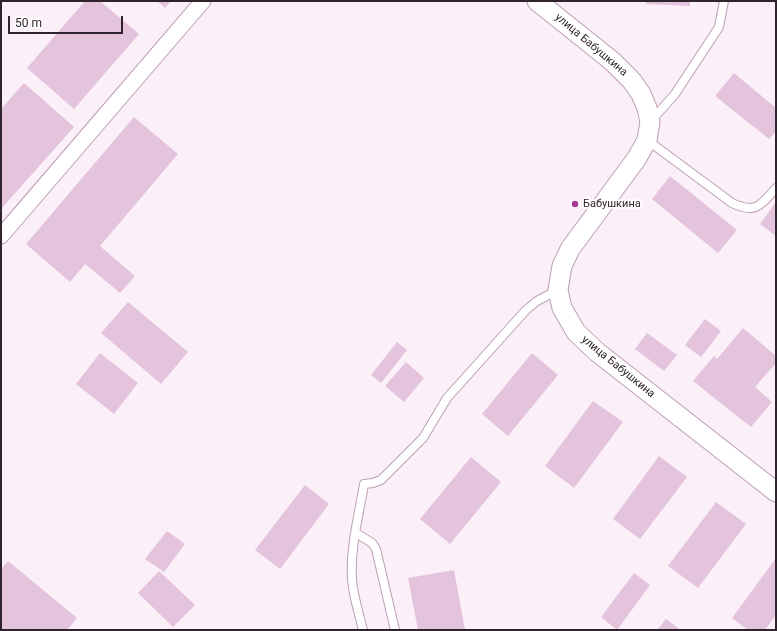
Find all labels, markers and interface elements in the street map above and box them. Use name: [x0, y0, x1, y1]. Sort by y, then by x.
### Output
scale bar: [10, 8, 125, 34]
street label: улица Бабушкина: [552, 11, 630, 79]
text: 50 m: [15, 16, 42, 30]
place label: Бабушкина: [583, 197, 641, 211]
marker: Бабушкина: [570, 199, 580, 209]
street label: улица Бабушкина: [579, 333, 657, 401]

